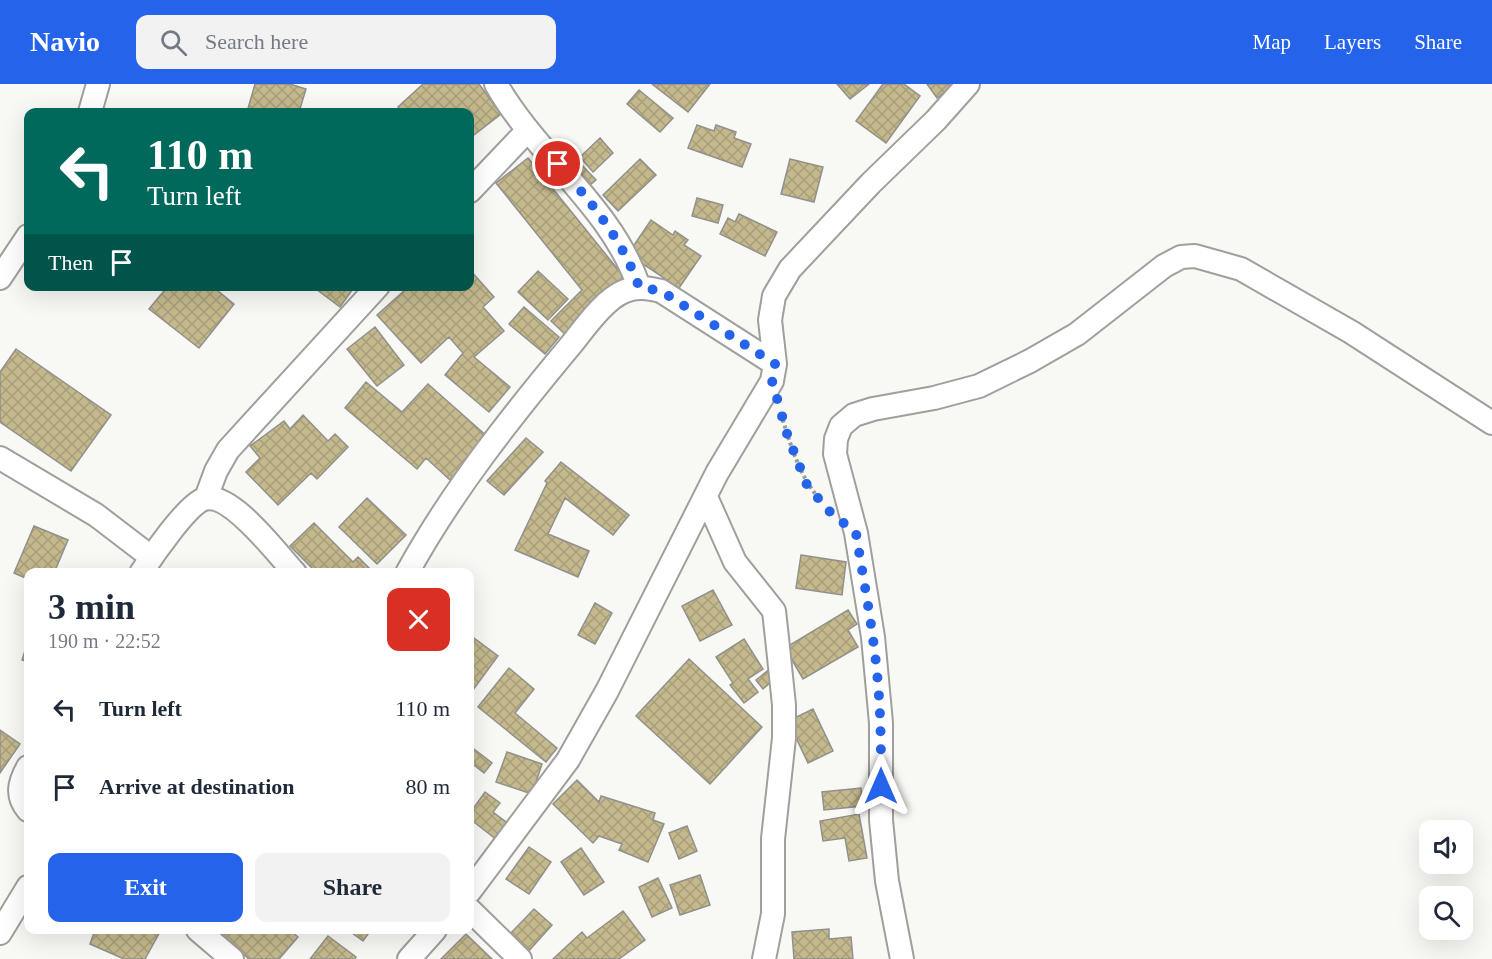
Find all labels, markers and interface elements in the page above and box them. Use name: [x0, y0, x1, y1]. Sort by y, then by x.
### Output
search box: [136, 15, 556, 69]
text: Navio: [30, 26, 100, 57]
icon: search: [157, 26, 190, 59]
text: Search here: [205, 29, 308, 54]
text: Map: [1253, 30, 1291, 54]
text: Layers: [1324, 30, 1381, 54]
text: Share: [1414, 30, 1462, 54]
icon: left: [48, 132, 126, 210]
text: 110 m: [147, 132, 253, 178]
pin: [532, 138, 583, 189]
icon: arrive: [541, 147, 574, 180]
text: Turn left: [147, 181, 241, 211]
icon: arrive: [105, 246, 138, 279]
text: Then: [48, 250, 93, 275]
text: 3 min: [48, 587, 135, 627]
button: close: [387, 588, 450, 651]
text: 190 m · 22:52: [48, 630, 161, 652]
icon: left: [48, 693, 81, 726]
text: Turn left: [99, 696, 182, 721]
text: 110 m: [395, 696, 450, 721]
position arrow: [849, 754, 913, 818]
icon: arrive: [48, 771, 81, 804]
text: Arrive at destination: [99, 774, 295, 799]
text: 80 m: [405, 774, 450, 799]
map controls: [1419, 820, 1473, 940]
button: sound: [1419, 820, 1473, 874]
button: Exit: [48, 853, 243, 922]
button: Share: [255, 853, 450, 922]
button: search: [1419, 886, 1473, 940]

